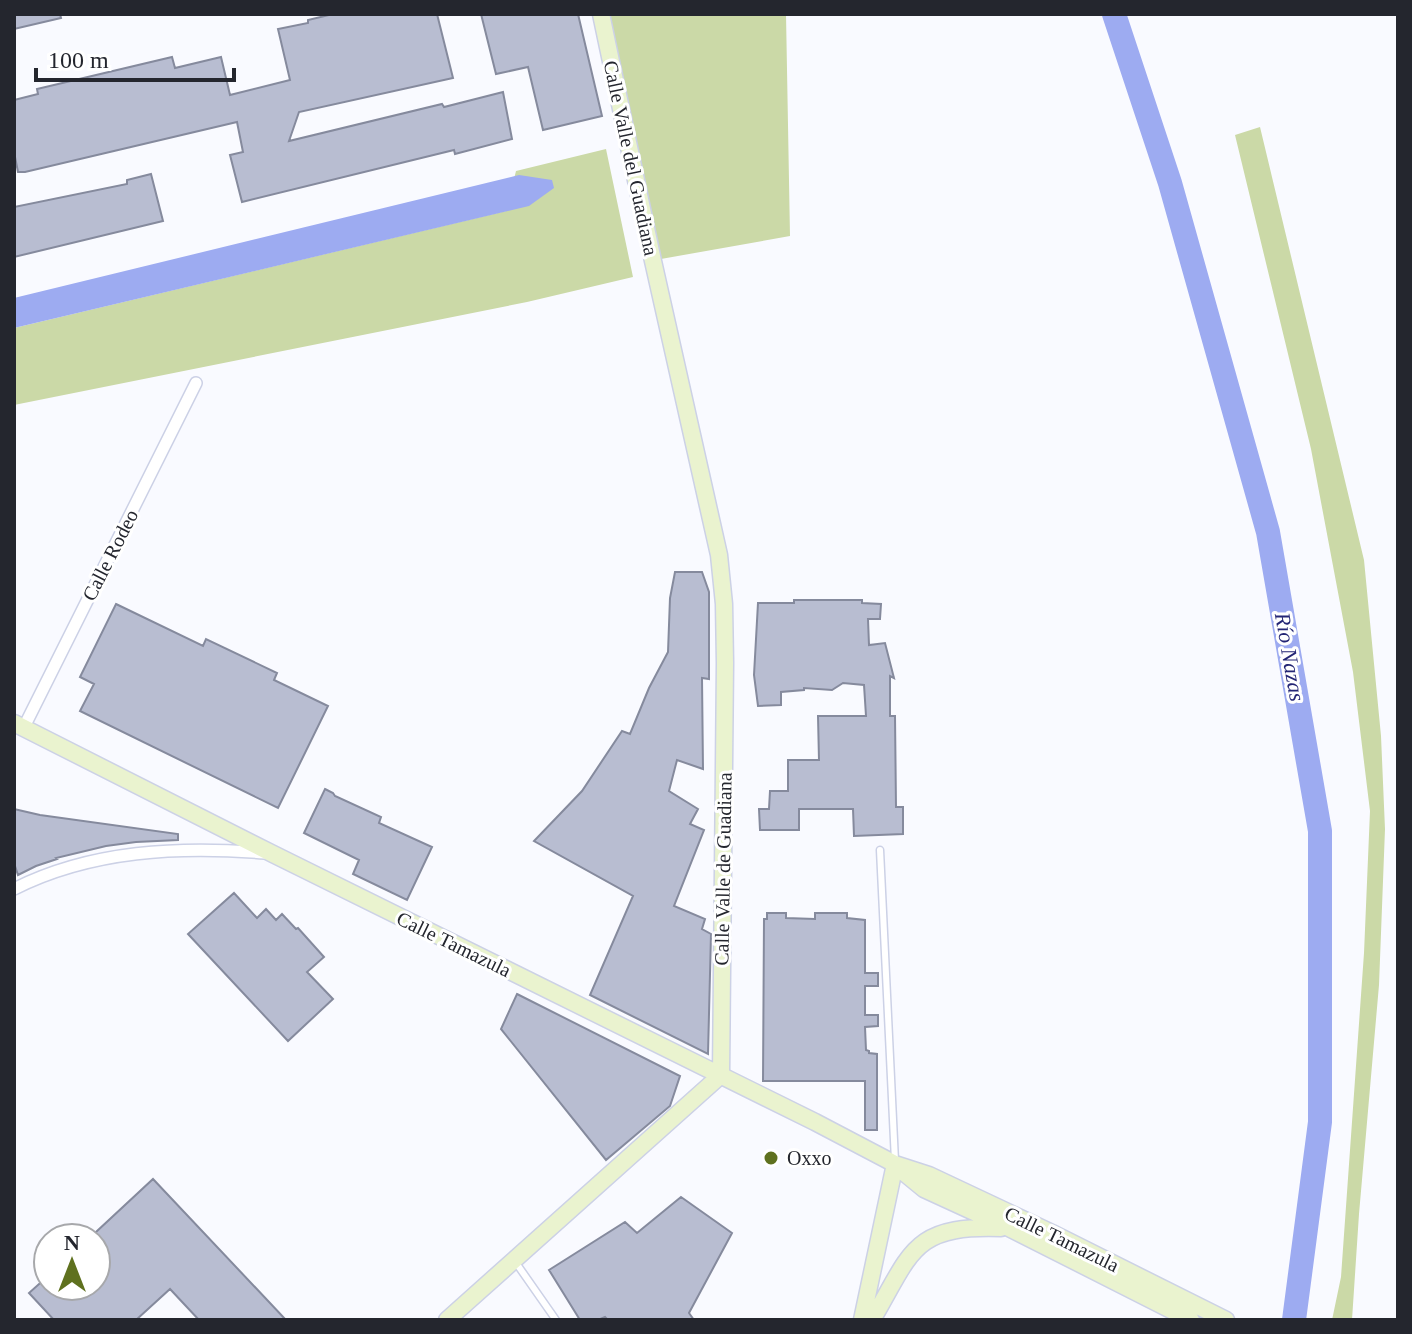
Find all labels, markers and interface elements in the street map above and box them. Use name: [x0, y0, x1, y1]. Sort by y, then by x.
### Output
scale bar: [36, 32, 234, 82]
text: 100 m: [48, 47, 109, 73]
street label: Calle Valle del Guadiana: [600, 58, 662, 258]
street label: Calle Rodeo: [78, 506, 142, 604]
water label: Río Nazas: [1270, 610, 1310, 703]
street label: Calle Valle de Guadiana: [710, 772, 736, 966]
street label: Calle Tamazula: [393, 907, 515, 981]
place label: Oxxo: [787, 1147, 831, 1169]
marker: Oxxo: [762, 1149, 780, 1167]
street label: Calle Tamazula: [1001, 1202, 1123, 1276]
north arrow: [32, 1222, 112, 1302]
text: N: [64, 1230, 80, 1255]

